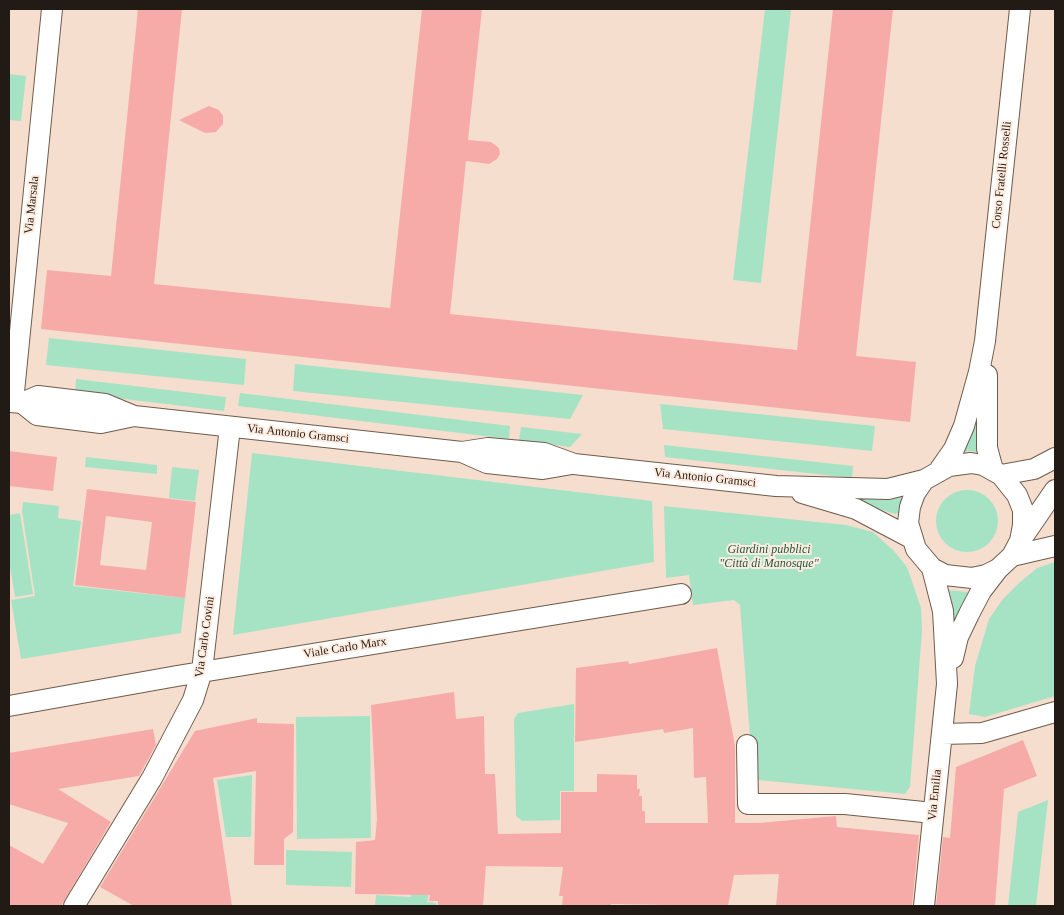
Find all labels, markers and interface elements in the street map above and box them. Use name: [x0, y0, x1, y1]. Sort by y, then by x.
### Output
street label: Corso Fratelli Rosselli: [989, 121, 1015, 229]
street label: Via Marsala: [22, 175, 42, 235]
street label: Via Antonio Gramsci: [246, 421, 350, 447]
street label: Via Antonio Gramsci: [653, 465, 757, 491]
park label: Giardini pubblici "Città di Manosque": [719, 543, 819, 571]
street label: Via Carlo Covini: [192, 595, 218, 679]
street label: Viale Carlo Marx: [302, 634, 388, 662]
street label: Via Emilia: [925, 769, 945, 821]

